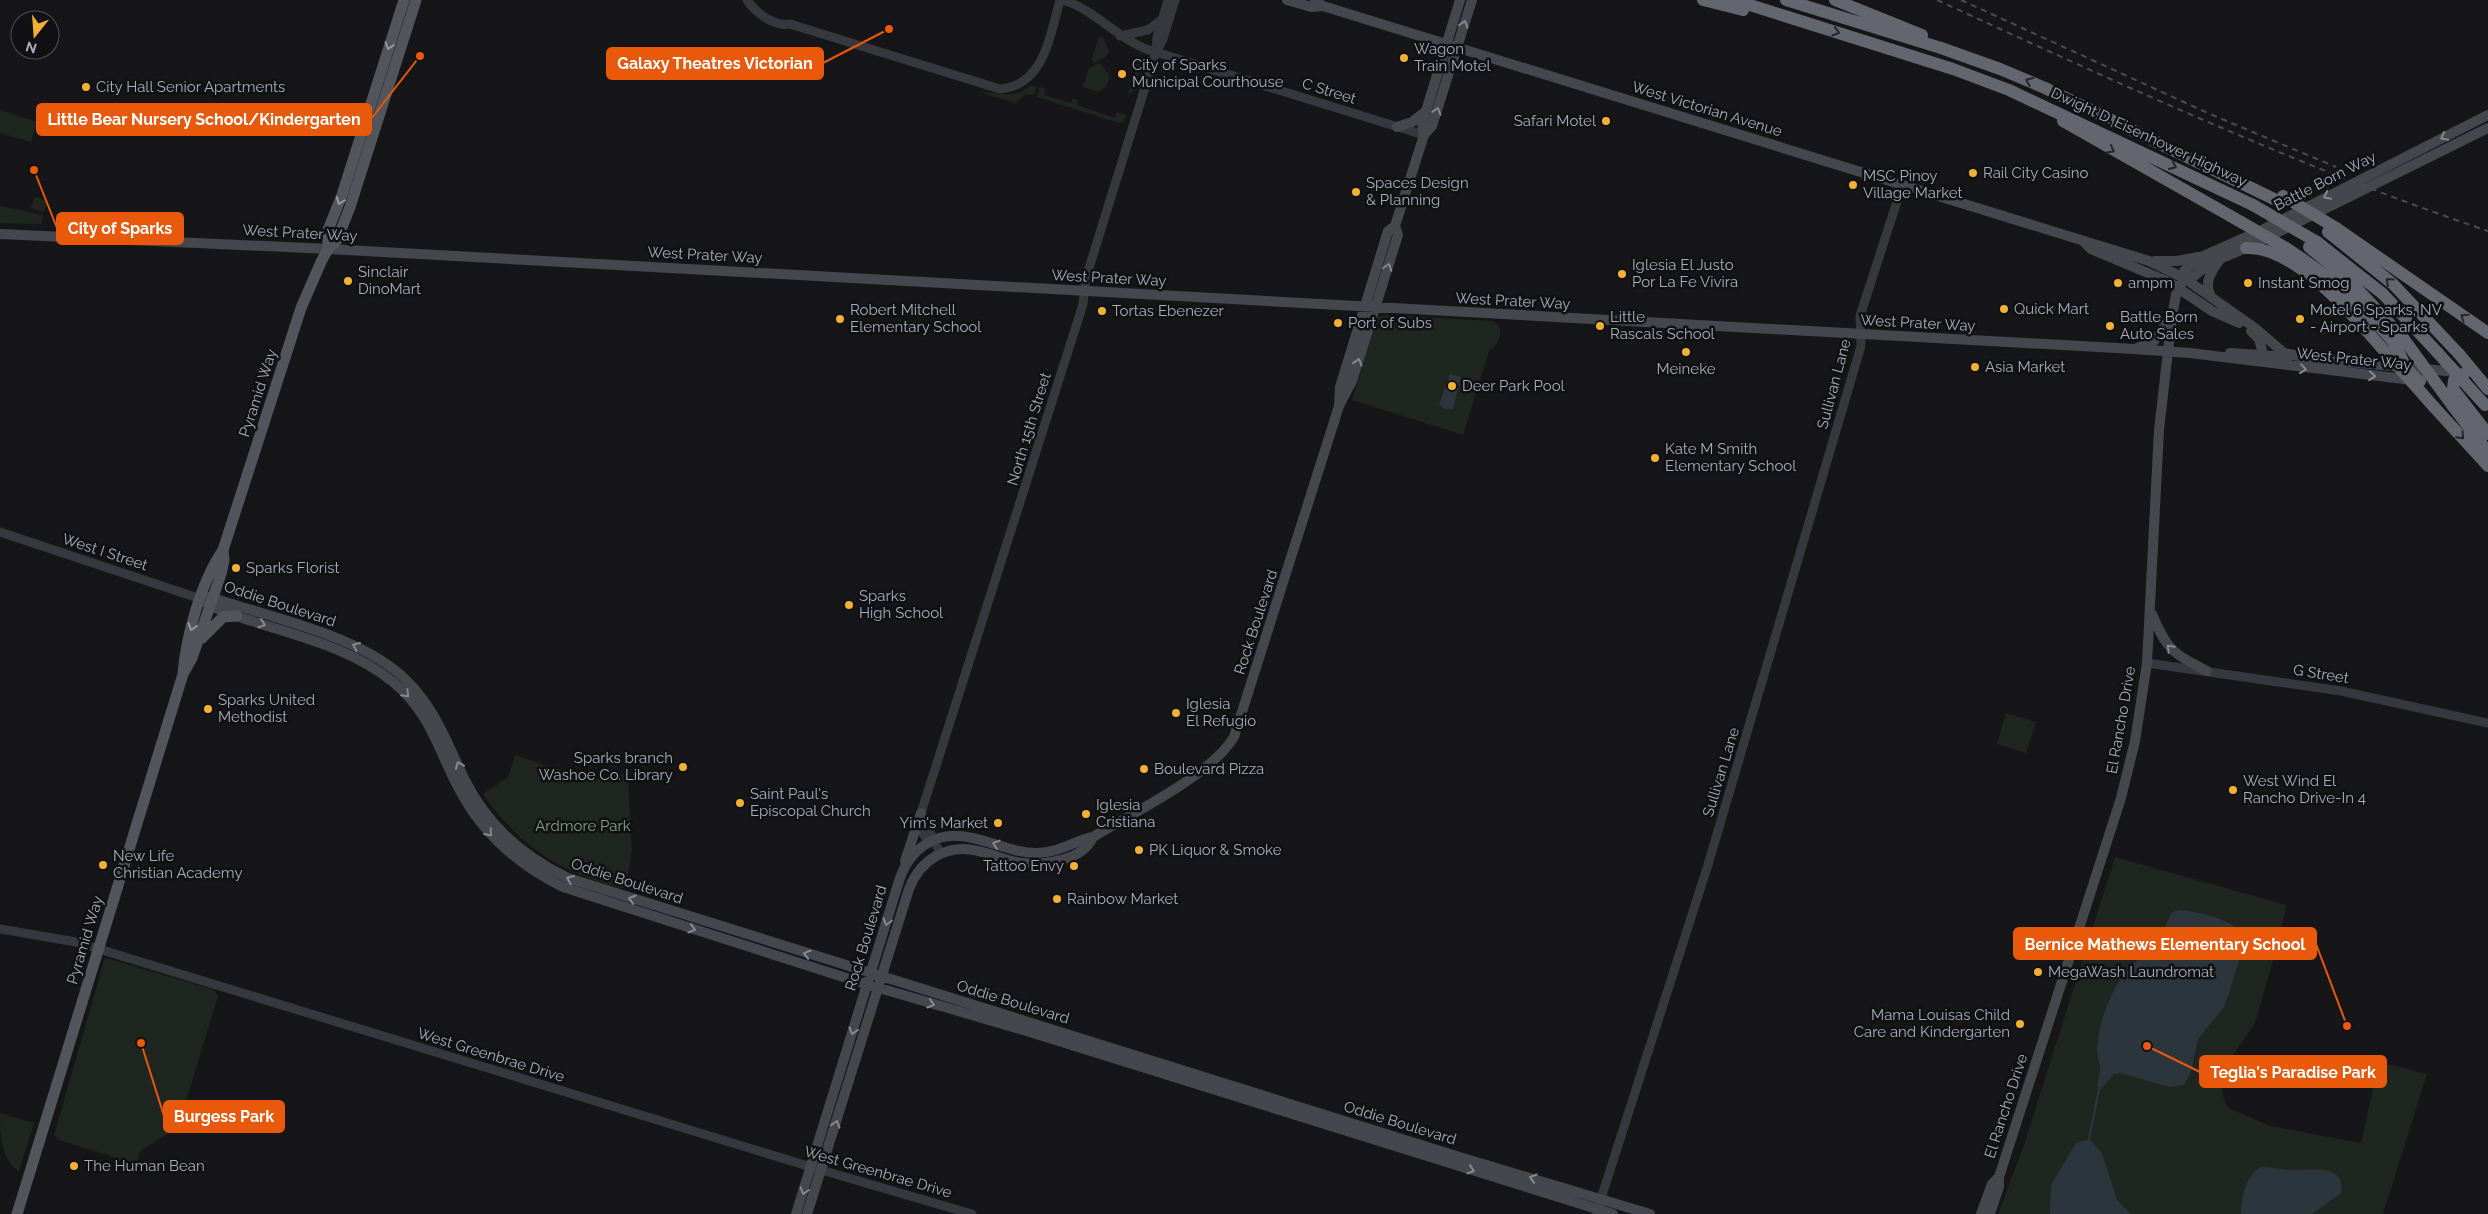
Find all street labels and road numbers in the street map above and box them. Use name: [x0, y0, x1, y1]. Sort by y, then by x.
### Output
street label: C Street: [1300, 74, 1358, 108]
street label: West Victorian Avenue: [1630, 78, 1784, 140]
street label: Dwight D. Eisenhower Highway: [2048, 84, 2250, 190]
street label: Battle Born Way: [2271, 148, 2379, 214]
street label: West Prater Way: [242, 221, 358, 245]
street label: West Prater Way: [647, 243, 763, 267]
street label: West Prater Way: [1051, 266, 1167, 290]
street label: West Prater Way: [1455, 289, 1571, 313]
street label: West Prater Way: [1860, 311, 1976, 335]
street label: Sullivan Lane: [1813, 337, 1855, 431]
street label: West Prater Way: [2296, 344, 2412, 374]
street label: Pyramid Way: [235, 347, 281, 439]
street label: North 15th Street: [1003, 370, 1055, 488]
street label: West I Street: [60, 530, 150, 574]
street label: Rock Boulevard: [1231, 567, 1281, 677]
street label: Oddie Boulevard: [222, 577, 338, 631]
street label: G Street: [2292, 661, 2350, 687]
street label: El Rancho Drive: [2103, 665, 2139, 775]
street label: Sullivan Lane: [1699, 725, 1743, 819]
street label: Oddie Boulevard: [569, 854, 685, 908]
street label: Rock Boulevard: [841, 883, 891, 993]
street label: Pyramid Way: [63, 894, 107, 986]
street label: Oddie Boulevard: [955, 976, 1071, 1028]
street label: West Greenbrae Drive: [415, 1024, 567, 1086]
street label: El Rancho Drive: [1981, 1051, 2031, 1160]
street label: Oddie Boulevard: [1342, 1097, 1458, 1149]
street label: West Greenbrae Drive: [802, 1142, 954, 1202]

